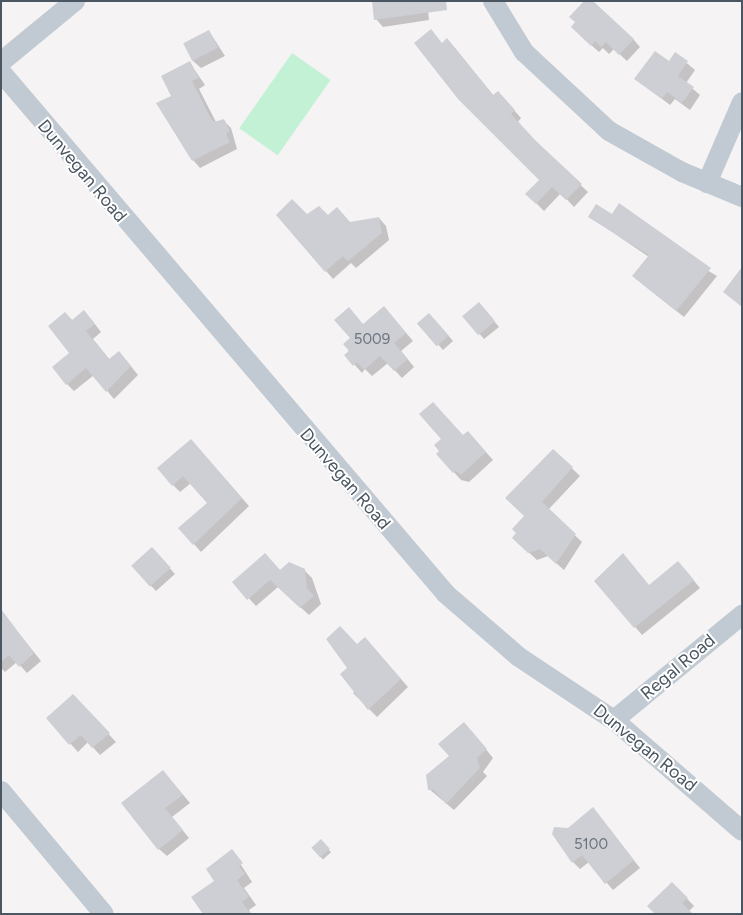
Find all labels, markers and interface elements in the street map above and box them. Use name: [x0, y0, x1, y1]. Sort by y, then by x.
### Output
street label: Dunvegan Road: [33, 115, 131, 227]
house number: 5009: [354, 331, 390, 349]
street label: Dunvegan Road: [295, 424, 395, 534]
street label: Regal Road: [636, 630, 720, 704]
street label: Dunvegan Road: [589, 700, 701, 796]
house number: 5100: [574, 836, 608, 854]

